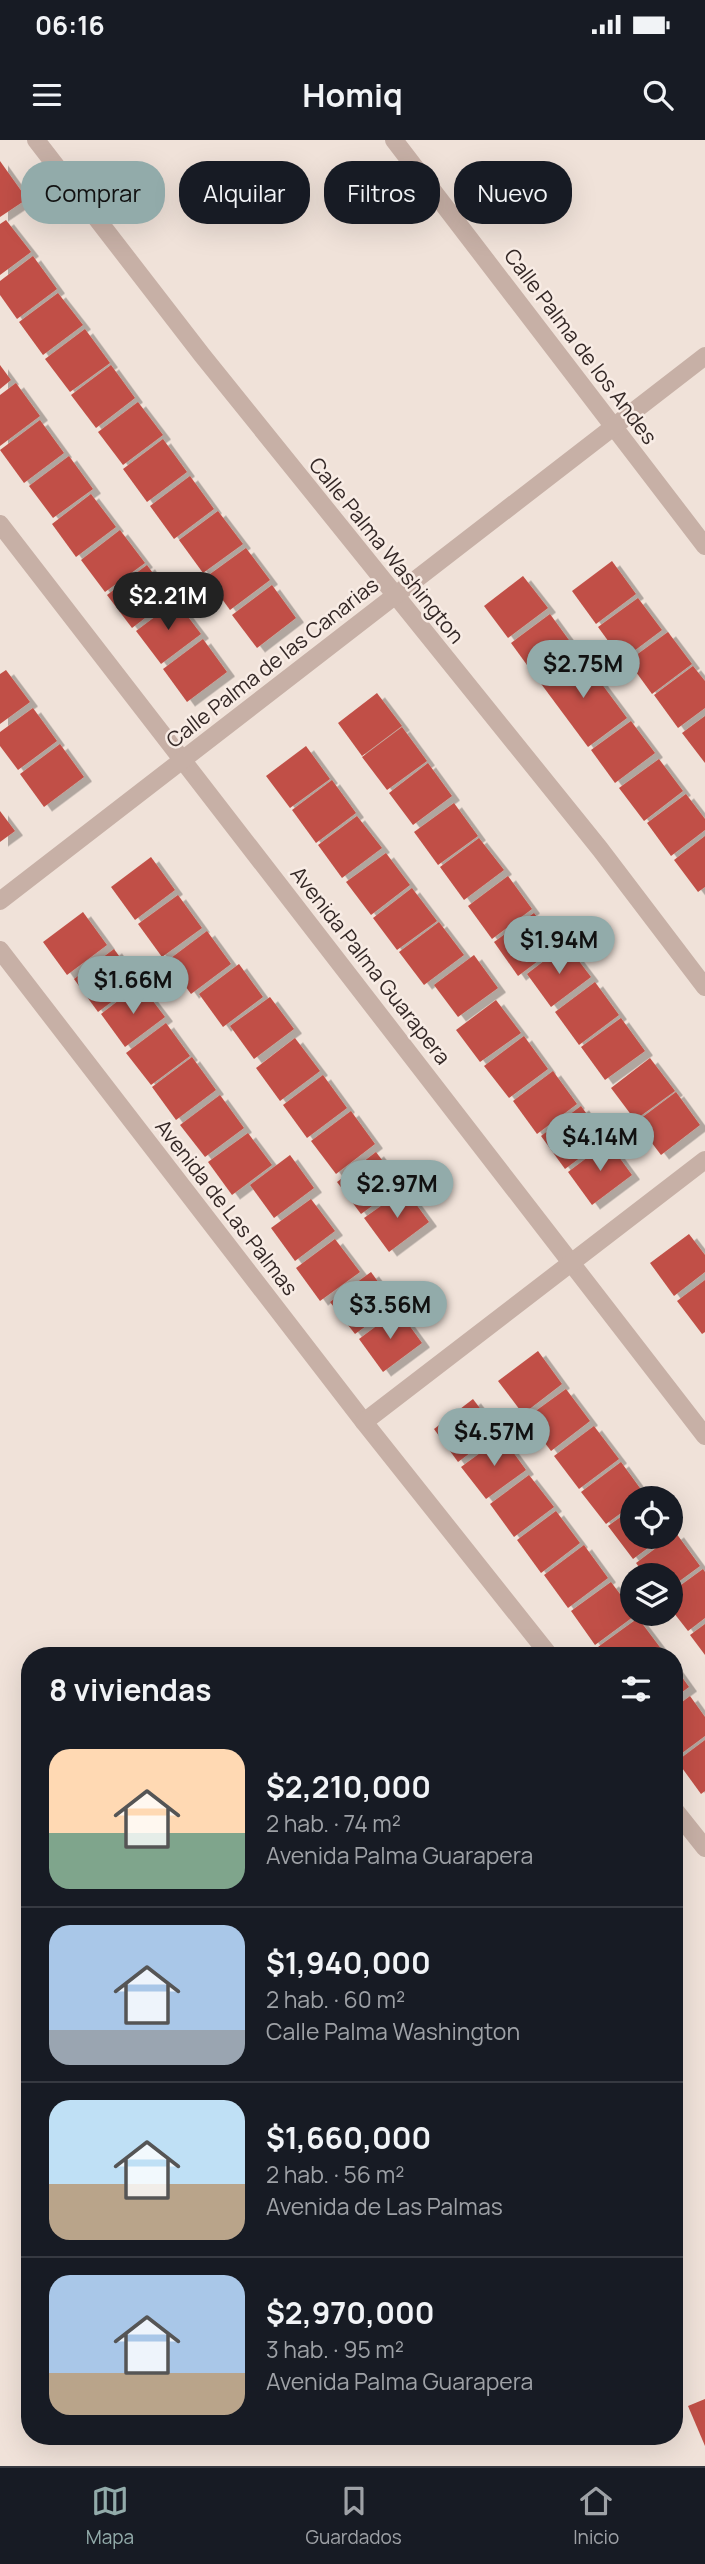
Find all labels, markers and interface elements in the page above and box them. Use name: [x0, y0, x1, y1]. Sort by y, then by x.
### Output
text: 06:16: [35, 7, 105, 43]
text: Homiq: [302, 73, 403, 117]
icon: menu: [28, 76, 66, 114]
icon: search: [639, 76, 677, 114]
chip: Comprar: [21, 161, 165, 224]
chip: Alquilar: [179, 161, 310, 224]
chip: Filtros: [324, 161, 440, 224]
chip: Nuevo: [454, 161, 572, 224]
street label: Calle Palma de los Andes: [498, 242, 664, 450]
street label: Calle Palma Washington: [303, 451, 471, 649]
street label: Calle Palma de las Canarias: [160, 570, 384, 754]
pin: $2.21M: [111, 573, 225, 632]
text: $2.21M: [129, 579, 207, 611]
pin: $2.75M: [526, 640, 640, 700]
text: $2.75M: [543, 647, 623, 679]
street label: Avenida Palma Guarapera: [285, 860, 457, 1070]
pin: $1.94M: [502, 916, 616, 976]
text: $1.94M: [520, 923, 598, 955]
pin: $1.66M: [76, 956, 190, 1016]
text: $1.66M: [94, 963, 172, 995]
street label: Avenida de Las Palmas: [149, 1113, 305, 1301]
pin: $4.14M: [543, 1114, 657, 1173]
text: $4.14M: [562, 1120, 638, 1152]
pin: $2.97M: [340, 1160, 454, 1220]
text: $2.97M: [356, 1167, 438, 1199]
pin: $3.56M: [333, 1282, 447, 1341]
text: $3.56M: [349, 1288, 431, 1320]
pin: $4.57M: [437, 1408, 551, 1468]
text: $4.57M: [454, 1415, 534, 1447]
map controls: [620, 1486, 683, 1626]
button: locate: [620, 1486, 683, 1549]
button: layers: [620, 1563, 683, 1626]
text: 8 viviendas: [49, 1669, 212, 1710]
icon: filters: [617, 1670, 655, 1708]
text: $2,210,000: [266, 1766, 431, 1807]
icon: home: [105, 1777, 189, 1861]
text: 2 hab. · 74 m²: [266, 1807, 401, 1839]
text: Avenida Palma Guarapera: [266, 1839, 533, 1871]
text: $1,940,000: [266, 1942, 431, 1983]
icon: home: [105, 1953, 189, 2037]
text: 2 hab. · 60 m²: [266, 1983, 405, 2015]
text: Calle Palma Washington: [266, 2015, 520, 2047]
text: $1,660,000: [266, 2117, 431, 2158]
icon: home: [105, 2128, 189, 2212]
text: 2 hab. · 56 m²: [266, 2158, 404, 2190]
text: Avenida de Las Palmas: [266, 2190, 503, 2222]
text: $2,970,000: [266, 2292, 434, 2333]
icon: home: [105, 2303, 189, 2387]
text: 3 hab. · 95 m²: [266, 2333, 404, 2365]
text: Avenida Palma Guarapera: [266, 2365, 533, 2397]
tab: Mapa: [86, 2482, 134, 2550]
tab: Guardados: [306, 2482, 402, 2550]
tab: Inicio: [573, 2482, 619, 2550]

